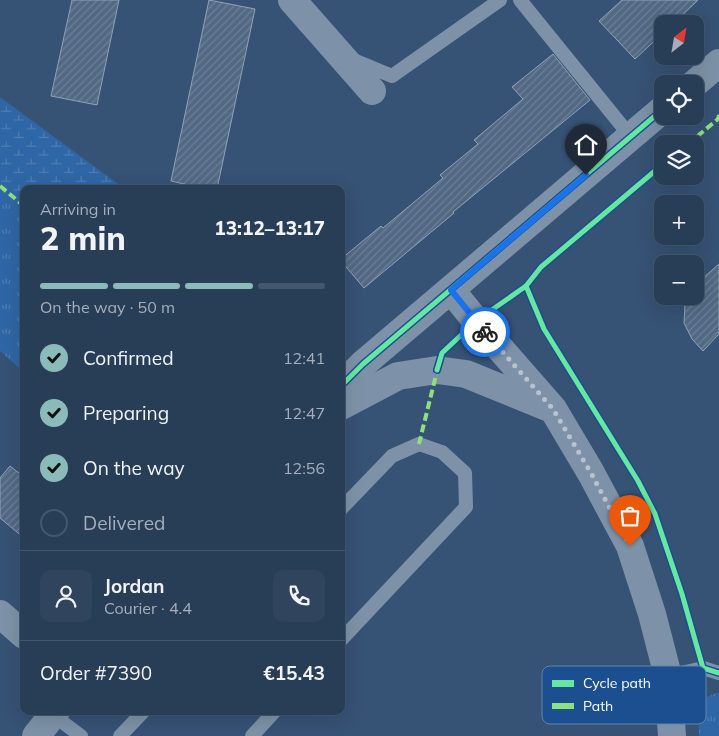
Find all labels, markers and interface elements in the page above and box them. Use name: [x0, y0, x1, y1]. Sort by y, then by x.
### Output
north arrow: [654, 15, 704, 65]
map controls: [654, 15, 704, 305]
button: locate: [654, 75, 704, 125]
pin: [565, 124, 607, 175]
icon: home: [572, 131, 600, 159]
button: layers: [654, 135, 704, 185]
button: +: [654, 195, 704, 245]
text: Arriving in: [40, 199, 116, 219]
text: 13:12–13:17: [214, 216, 325, 240]
text: 2 min: [40, 218, 126, 258]
button: −: [654, 255, 704, 305]
text: On the way · 50 m: [40, 297, 175, 317]
courier: [460, 307, 510, 357]
icon: bike: [471, 318, 499, 346]
icon: check: [40, 344, 68, 372]
text: Confirmed: [83, 346, 174, 370]
text: 12:41: [283, 348, 325, 368]
icon: check: [40, 399, 68, 427]
text: Preparing: [83, 401, 169, 425]
text: 12:47: [283, 403, 325, 423]
icon: check: [40, 454, 68, 482]
text: On the way: [83, 456, 185, 480]
text: 12:56: [283, 458, 325, 478]
pin: [609, 495, 651, 546]
icon: bag: [616, 502, 644, 530]
text: Delivered: [83, 511, 165, 535]
button: person: [40, 570, 92, 622]
button: phone: [273, 570, 325, 622]
text: Jordan: [104, 574, 164, 598]
text: Courier · 4.4: [104, 598, 192, 618]
text: Order #7390: [40, 661, 152, 685]
text: €15.43: [263, 661, 325, 685]
legend: [542, 666, 706, 724]
text: Cycle path: [583, 674, 651, 692]
text: Path: [583, 697, 613, 715]

